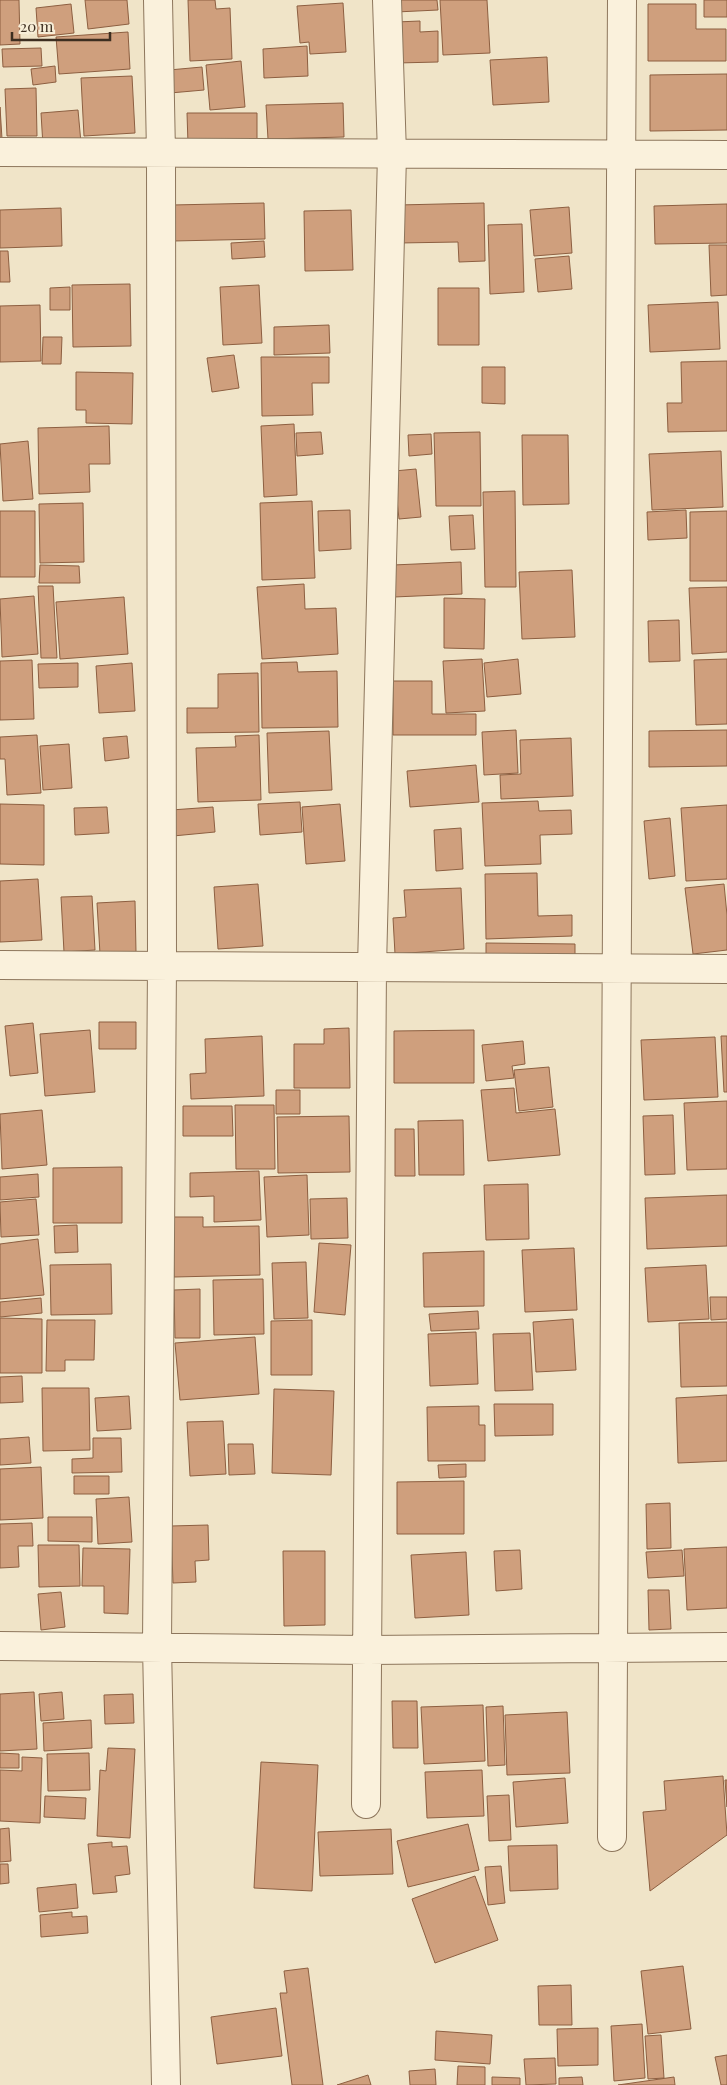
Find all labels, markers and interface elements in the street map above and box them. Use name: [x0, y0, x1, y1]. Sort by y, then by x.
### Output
scale bar: [12, 10, 110, 42]
text: 20 m: [20, 16, 54, 36]

